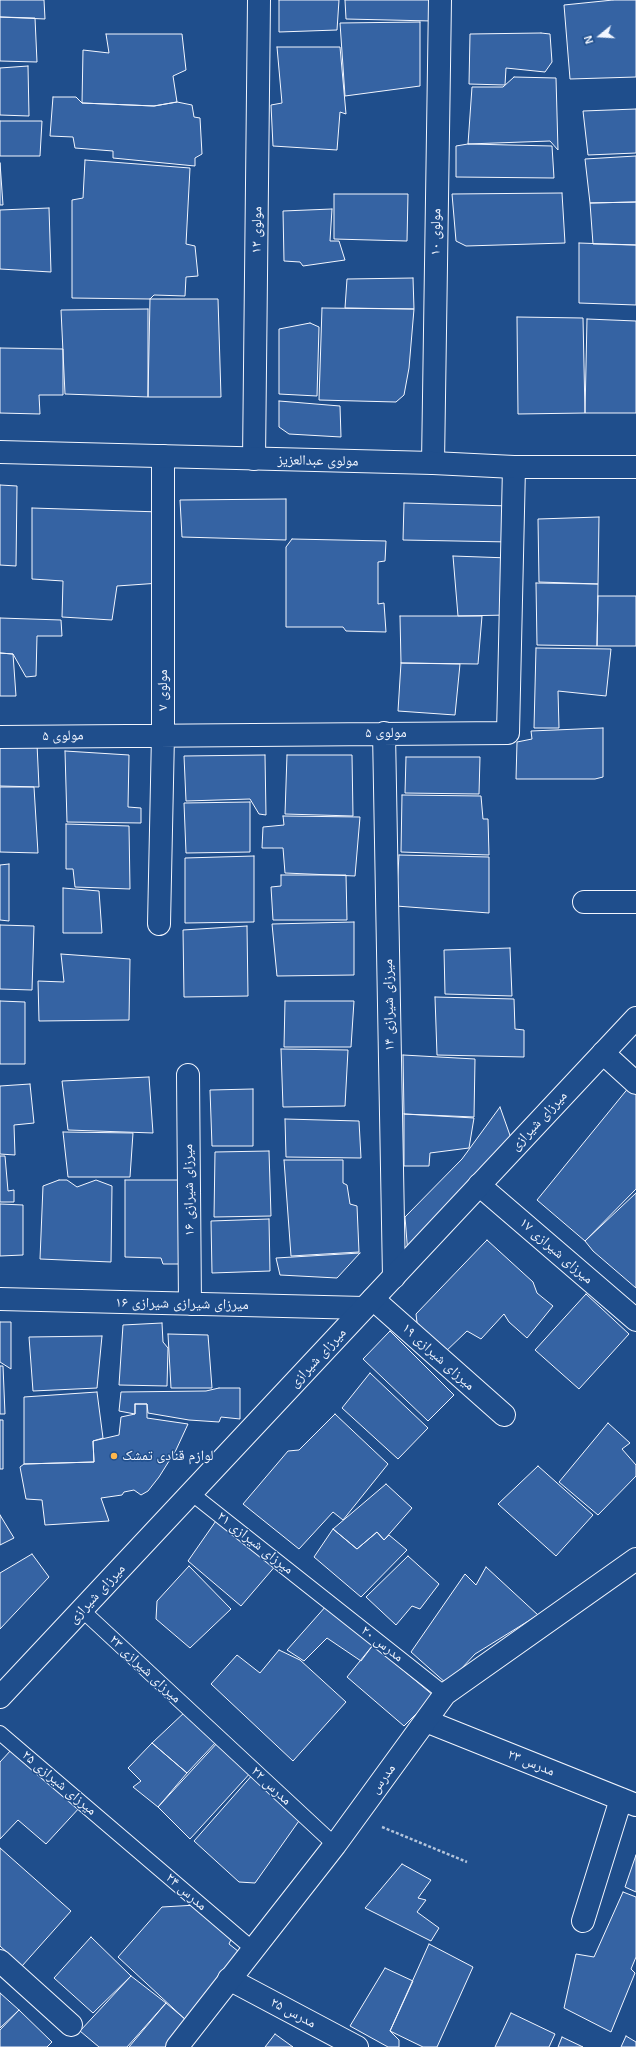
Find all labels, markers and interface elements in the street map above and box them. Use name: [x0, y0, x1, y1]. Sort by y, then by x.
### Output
north arrow: [580, 16, 620, 56]
text: N: [582, 34, 596, 45]
street label: مولوی ۱۲: [248, 206, 266, 254]
street label: مولوی ۱۰: [427, 208, 445, 256]
street label: مولوی عبدالعزیز: [277, 452, 359, 470]
street label: مولوی ۷: [155, 669, 171, 711]
street label: مولوی ۵: [365, 725, 407, 741]
street label: مولوی ۵: [42, 727, 84, 745]
street label: میرزای شیرازی ۱۴: [380, 959, 398, 1051]
street label: میرزای شیرازی: [507, 1088, 571, 1154]
street label: میرزای شیرازی ۱۶: [180, 1144, 198, 1236]
street label: میرزای شیرازی ۱۷: [516, 1214, 596, 1288]
street label: میرزای شیرازی شیرازی ۱۶: [115, 1294, 249, 1314]
street label: میرزای شیرازی ۱۹: [398, 1320, 478, 1394]
street label: میرزای شیرازی: [286, 1325, 350, 1391]
place label: لوازم قنادی تمشک: [122, 1448, 214, 1464]
marker: لوازم قنادی تمشک: [109, 1451, 119, 1461]
street label: میرزای شیرازی ۲۱: [214, 1508, 296, 1578]
street label: میرزای شیرازی: [65, 1561, 129, 1627]
street label: مدرس ۲۰: [357, 1622, 407, 1666]
street label: میرزای شیرازی ۲۳: [106, 1631, 184, 1707]
street label: مدرس ۲۳: [505, 1746, 557, 1780]
street label: میرزای شیرازی ۲۵: [18, 1747, 100, 1819]
street label: مدرس: [367, 1761, 399, 1797]
street label: مدرس ۲۲: [247, 1763, 295, 1809]
street label: مدرس ۲۴: [162, 1870, 210, 1914]
street label: مدرس ۲۵: [267, 1994, 319, 2032]

